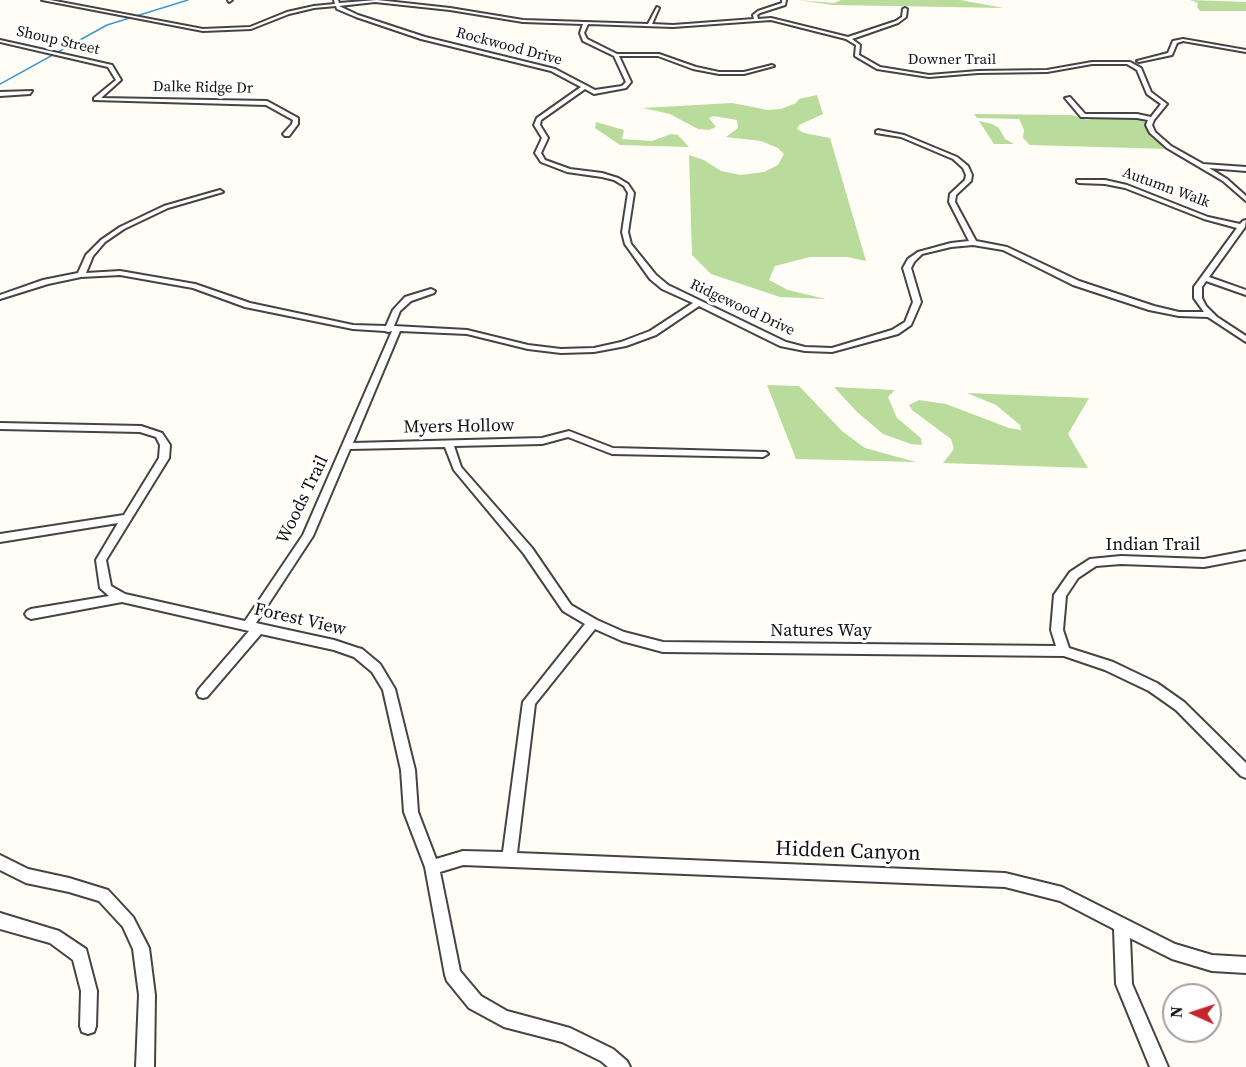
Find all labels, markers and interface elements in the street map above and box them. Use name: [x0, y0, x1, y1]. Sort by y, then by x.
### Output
street label: Shoup Street: [15, 23, 101, 59]
street label: Rockwood Drive: [454, 24, 564, 70]
street label: Downer Trail: [908, 51, 996, 69]
street label: Dalke Ridge Dr: [153, 78, 253, 98]
street label: Autumn Walk: [1120, 164, 1212, 212]
street label: Ridgewood Drive: [687, 276, 797, 340]
street label: Myers Hollow: [403, 415, 515, 439]
street label: Woods Trail: [272, 452, 334, 548]
street label: Indian Trail: [1106, 534, 1200, 556]
street label: Forest View: [252, 599, 348, 641]
street label: Natures Way: [770, 620, 872, 642]
street label: Hidden Canyon: [775, 837, 921, 867]
north arrow: [1162, 983, 1222, 1043]
text: N: [1165, 1006, 1187, 1019]

